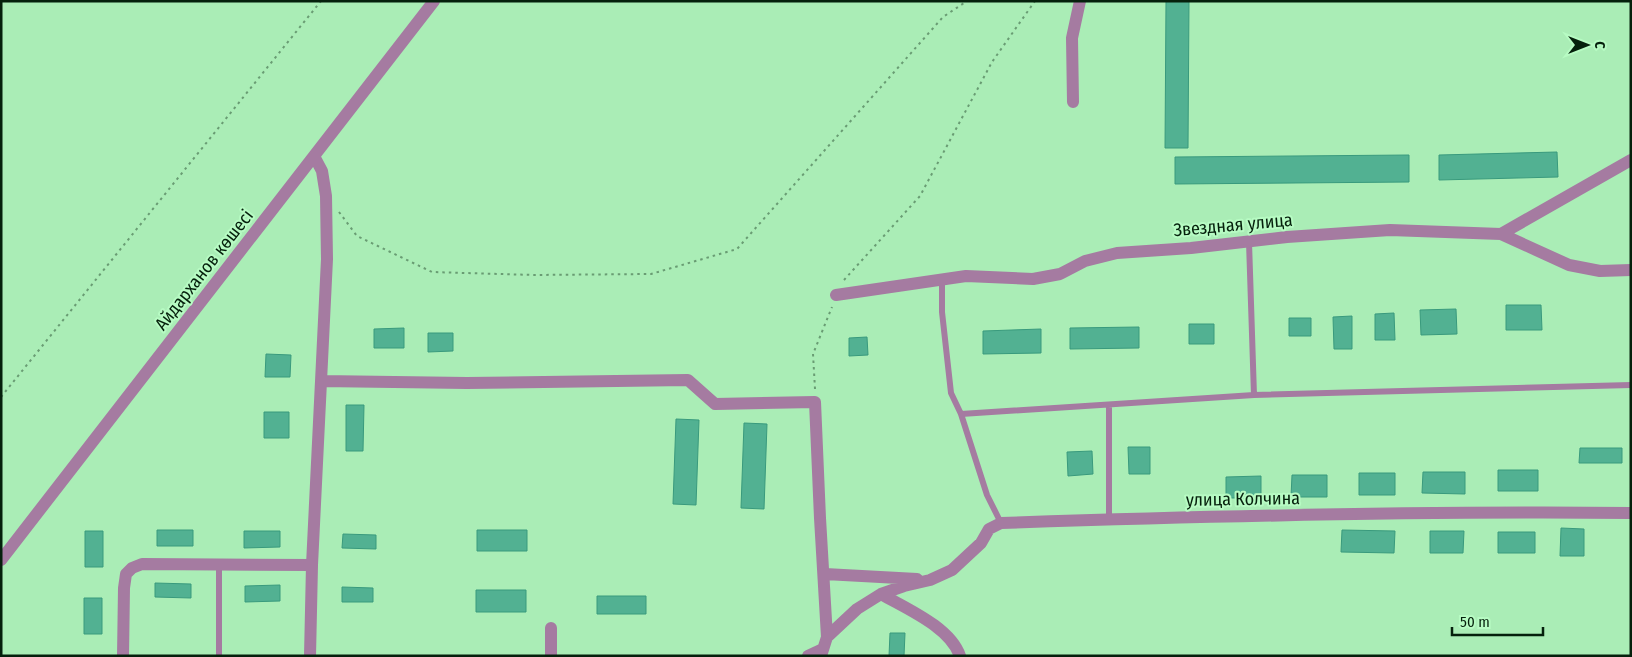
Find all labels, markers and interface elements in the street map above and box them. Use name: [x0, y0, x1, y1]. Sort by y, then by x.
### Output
north arrow: [1562, 20, 1612, 70]
text: С: [1591, 41, 1608, 49]
street label: Айдарханов көшесі: [150, 205, 258, 335]
street label: Звездная улица: [1172, 209, 1294, 241]
street label: улица Колчина: [1186, 487, 1300, 511]
scale bar: [1452, 604, 1543, 636]
text: 50 m: [1460, 613, 1490, 631]

